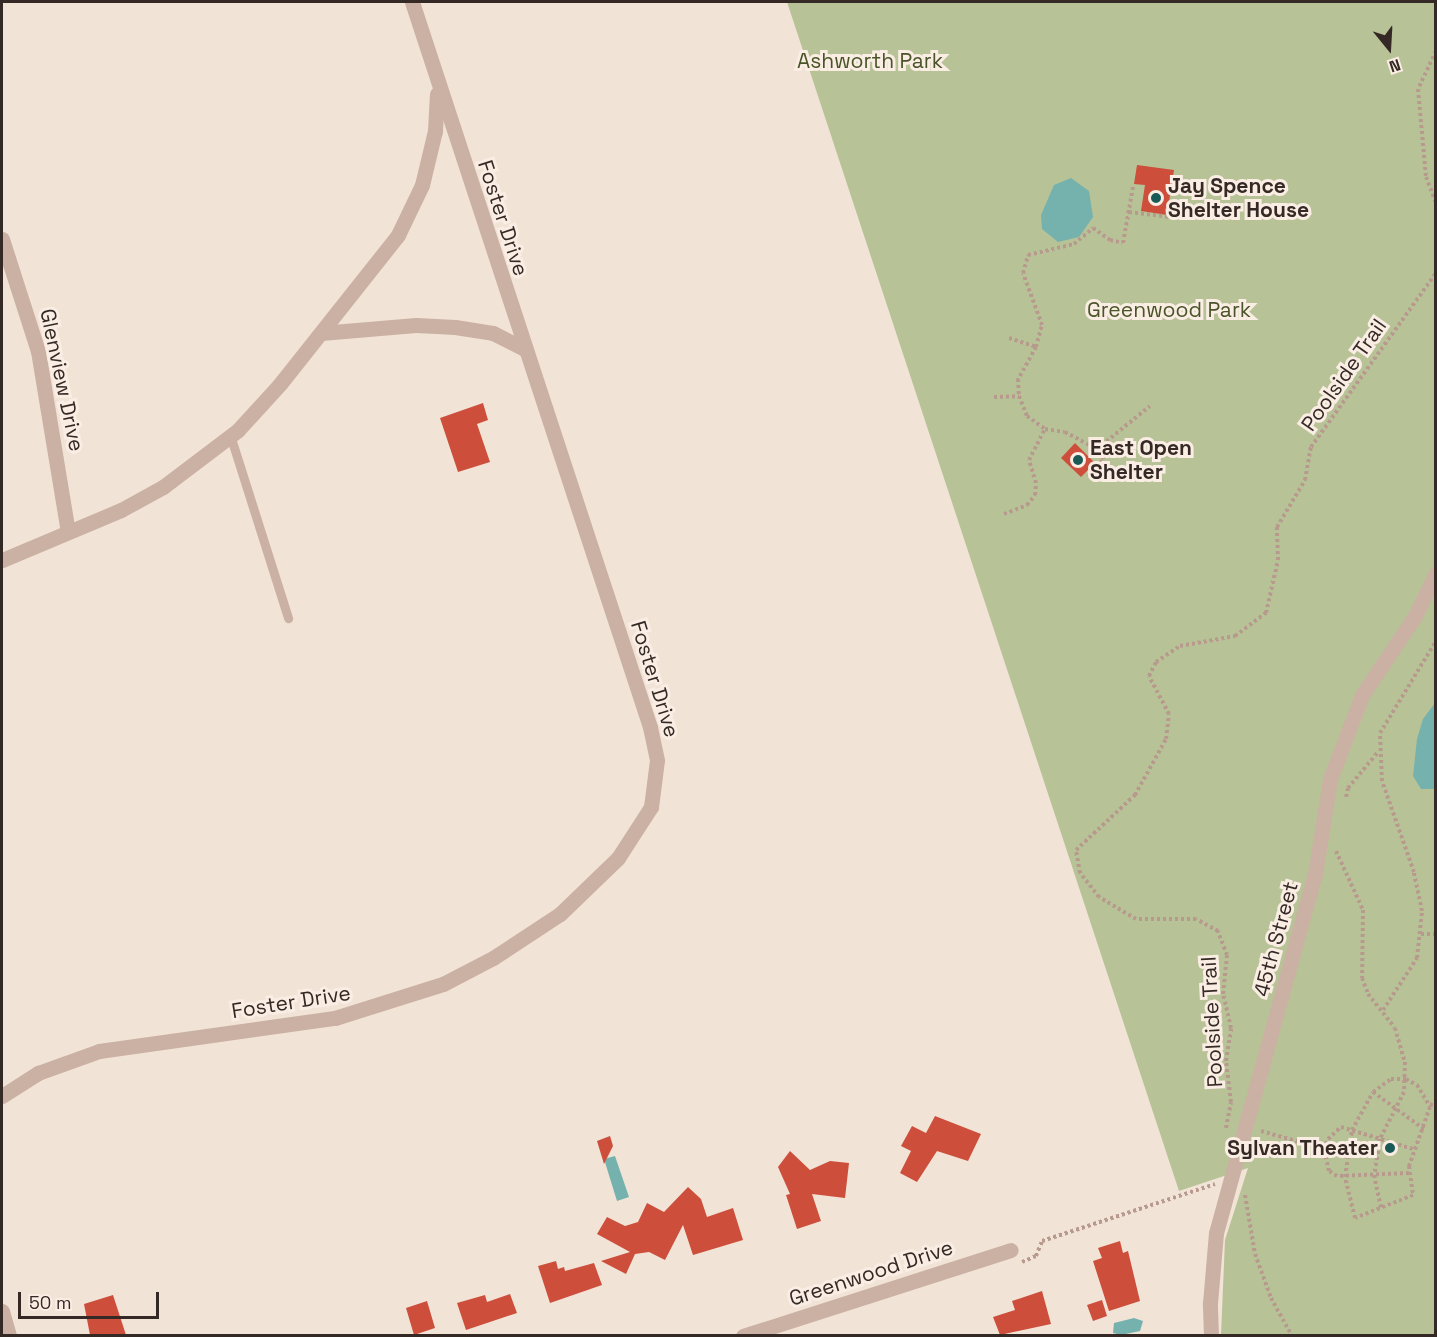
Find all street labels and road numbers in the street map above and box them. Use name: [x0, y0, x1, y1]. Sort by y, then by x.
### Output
street label: Foster Drive: [472, 157, 534, 279]
street label: Glenview Drive: [35, 306, 89, 454]
street label: Poolside Trail: [1296, 314, 1392, 436]
street label: Foster Drive: [625, 618, 685, 740]
street label: 45th Street: [1249, 879, 1303, 999]
street label: Poolside Trail: [1196, 956, 1228, 1088]
street label: Foster Drive: [230, 980, 352, 1024]
street label: Greenwood Drive: [786, 1235, 956, 1311]

